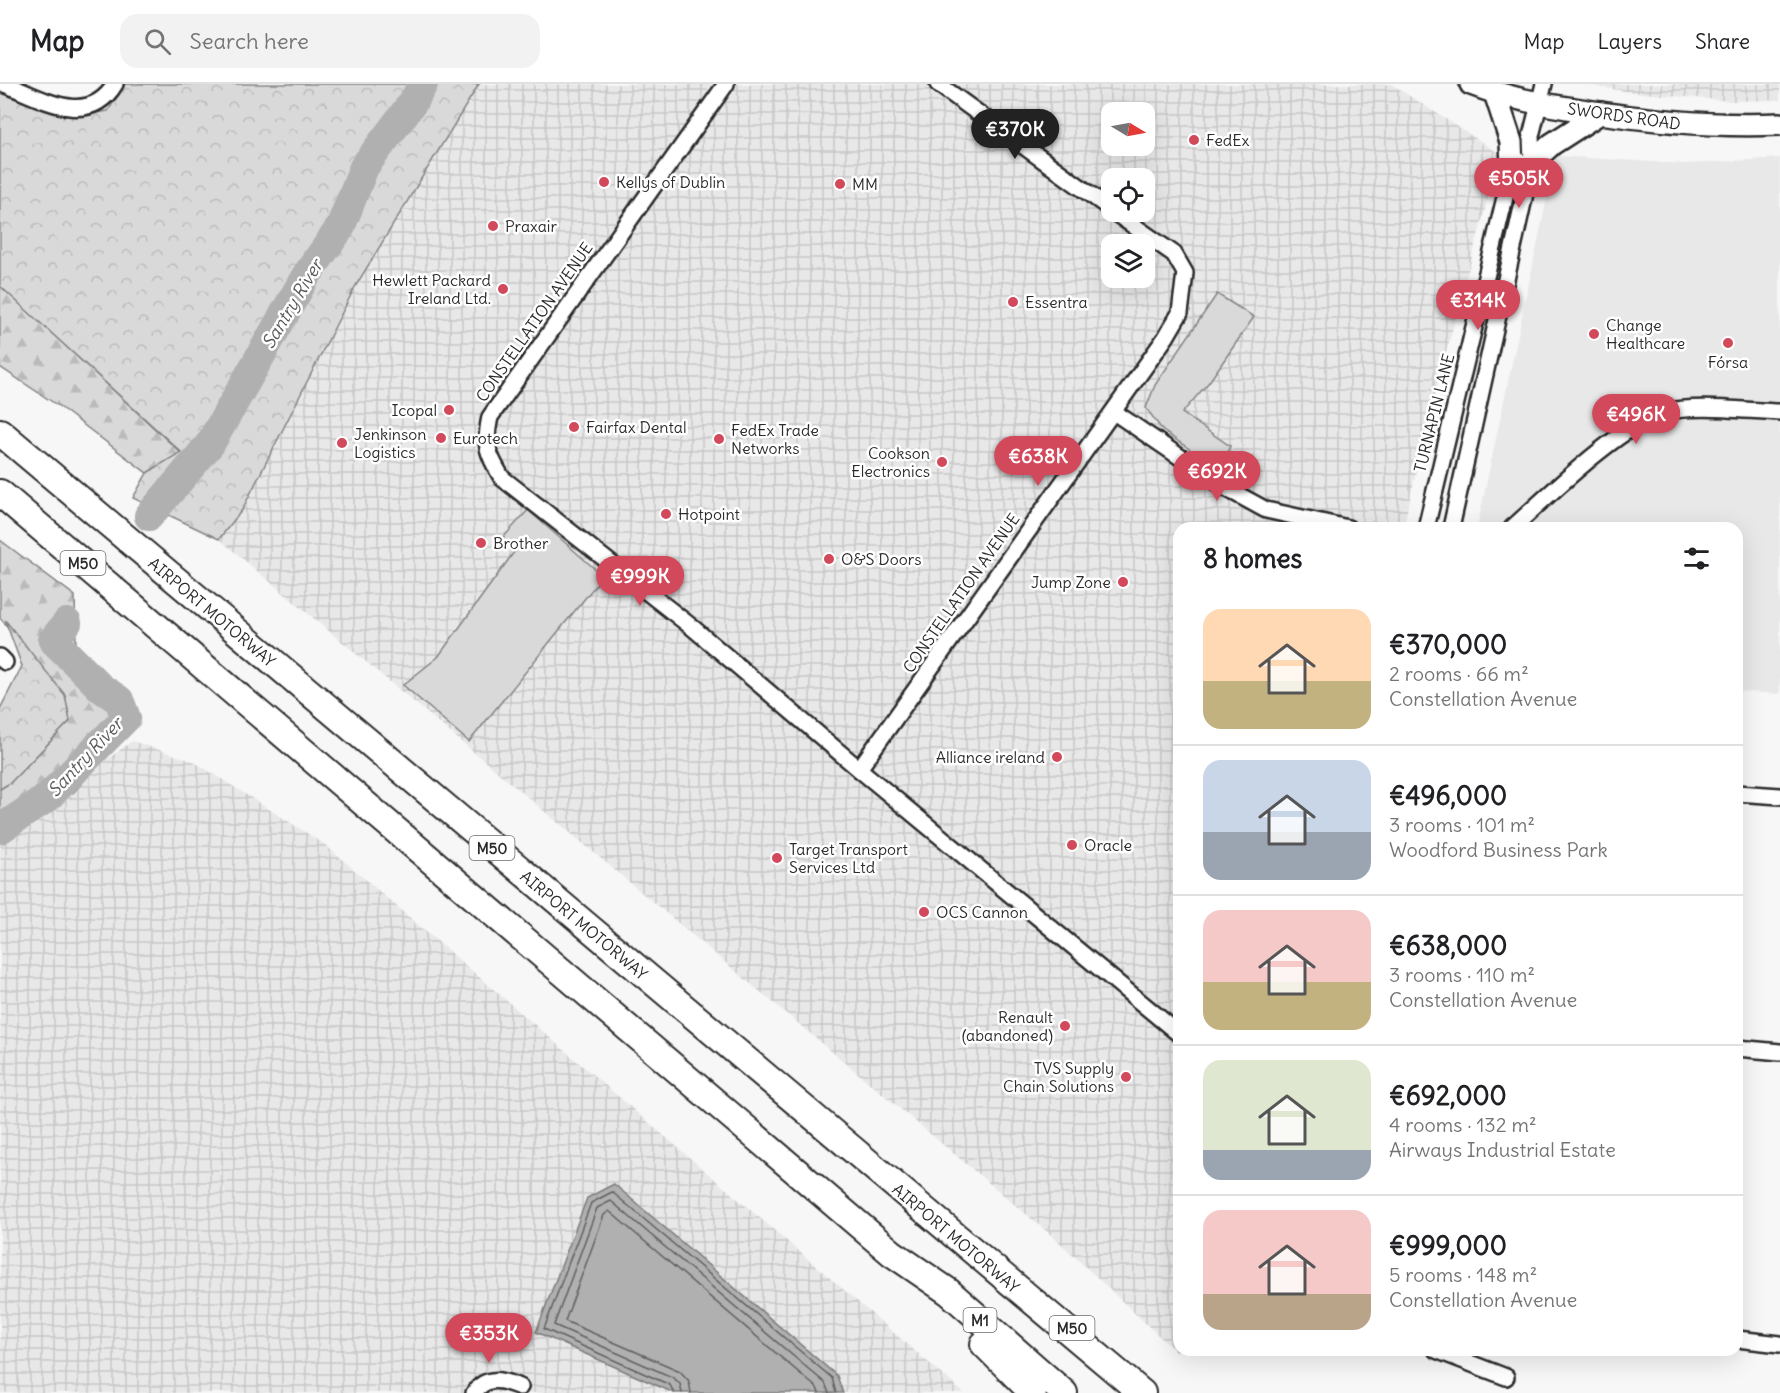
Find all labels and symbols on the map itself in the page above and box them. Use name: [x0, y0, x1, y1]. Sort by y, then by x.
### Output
street label: SWORDS ROAD: [1566, 98, 1682, 134]
north arrow: [1101, 102, 1155, 156]
pin: €370K: [973, 109, 1057, 160]
place label: FedEx: [1206, 130, 1250, 150]
marker: FedEx: [1187, 133, 1201, 147]
pin: €505K: [1477, 158, 1561, 209]
place label: Kellys of Dublin: [616, 172, 725, 192]
place label: MM: [852, 174, 878, 194]
marker: Kellys of Dublin: [597, 175, 611, 189]
marker: MM: [833, 177, 847, 191]
place label: Praxair: [505, 216, 557, 236]
marker: Praxair: [486, 219, 500, 233]
street label: CONSTELLATION AVENUE: [471, 238, 597, 406]
water label: Santry River: [256, 253, 329, 353]
place label: Hewlett Packard Ireland Ltd.: [372, 270, 491, 308]
pin: €314K: [1436, 280, 1520, 331]
marker: Hewlett Packard Ireland Ltd.: [496, 282, 510, 296]
place label: Essentra: [1025, 292, 1088, 312]
marker: Essentra: [1006, 295, 1020, 309]
place label: Change Healthcare: [1606, 315, 1685, 353]
marker: Change Healthcare: [1587, 327, 1601, 341]
marker: Fórsa: [1721, 336, 1735, 350]
street label: TURNAPIN LANE: [1410, 352, 1458, 474]
place label: Fórsa: [1708, 352, 1748, 372]
pin: €496K: [1594, 394, 1678, 445]
place label: Icopal: [392, 400, 437, 420]
marker: Icopal: [442, 403, 456, 417]
place label: Fairfax Dental: [586, 417, 687, 437]
marker: Fairfax Dental: [567, 420, 581, 434]
place label: FedEx Trade Networks: [731, 420, 819, 458]
place label: Jenkinson Logistics: [354, 424, 427, 462]
place label: Eurotech: [453, 428, 518, 448]
marker: Eurotech: [434, 431, 448, 445]
marker: FedEx Trade Networks: [712, 432, 726, 446]
marker: Jenkinson Logistics: [335, 436, 349, 450]
pin: €638K: [996, 436, 1080, 487]
place label: Cookson Electronics: [851, 443, 930, 481]
pin: €692K: [1175, 451, 1259, 502]
marker: Cookson Electronics: [935, 455, 949, 469]
place label: Hotpoint: [678, 504, 741, 524]
marker: Hotpoint: [659, 507, 673, 521]
street label: CONSTELLATION AVENUE: [898, 509, 1024, 677]
place label: Brother: [493, 533, 549, 553]
marker: Brother: [474, 536, 488, 550]
place label: O&S Doors: [841, 549, 921, 569]
road number: M50: [60, 551, 106, 575]
marker: O&S Doors: [822, 552, 836, 566]
street label: AIRPORT MOTORWAY: [145, 553, 280, 671]
pin: €999K: [598, 556, 682, 607]
place label: Jump Zone: [1031, 572, 1111, 592]
marker: Jump Zone: [1116, 575, 1130, 589]
water label: Santry River: [43, 711, 129, 801]
place label: Alliance ireland: [936, 747, 1045, 767]
marker: Alliance ireland: [1050, 750, 1064, 764]
place label: Oracle: [1084, 835, 1132, 855]
road number: M50: [470, 836, 514, 860]
marker: Oracle: [1065, 838, 1079, 852]
place label: Target Transport Services Ltd: [789, 839, 909, 877]
marker: Target Transport Services Ltd: [770, 851, 784, 865]
street label: AIRPORT MOTORWAY: [517, 866, 652, 984]
place label: OCS Cannon: [936, 902, 1028, 922]
marker: OCS Cannon: [917, 905, 931, 919]
place label: Renault (abandoned): [962, 1007, 1054, 1045]
marker: Renault (abandoned): [1058, 1019, 1072, 1033]
place label: TVS Supply Chain Solutions: [1003, 1058, 1114, 1096]
marker: TVS Supply Chain Solutions: [1119, 1070, 1133, 1084]
street label: AIRPORT MOTORWAY: [889, 1179, 1024, 1297]
road number: M1: [964, 1308, 996, 1332]
pin: €353K: [447, 1313, 531, 1364]
road number: M50: [1050, 1316, 1094, 1340]

